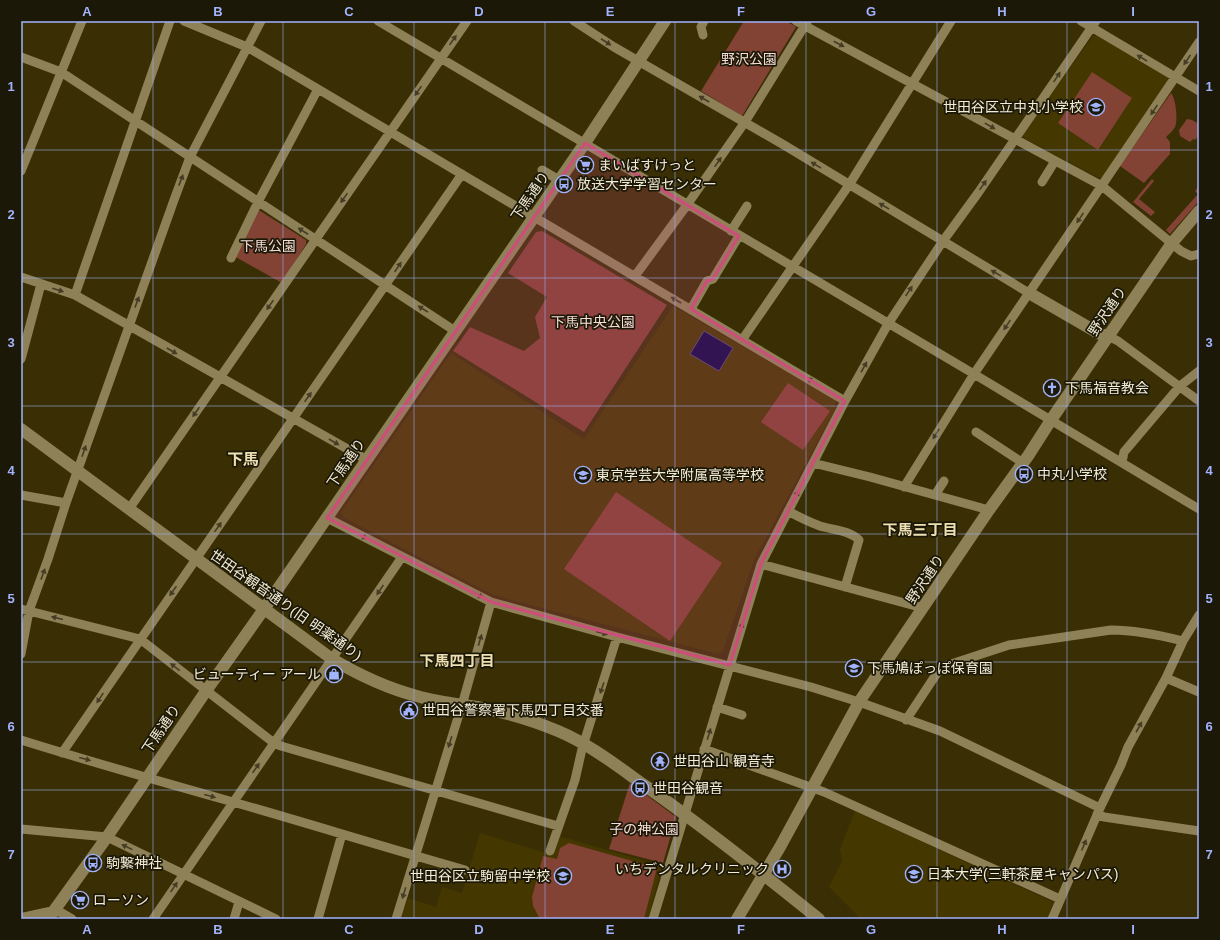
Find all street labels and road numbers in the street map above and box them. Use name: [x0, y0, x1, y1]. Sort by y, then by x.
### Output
street label: 下馬通り: [508, 168, 552, 224]
street label: 野沢通り: [1085, 283, 1129, 339]
street label: 下馬通り: [324, 435, 368, 491]
street label: 世田谷観音通り(旧 明薬通り): [207, 546, 365, 664]
street label: 野沢通り: [903, 551, 947, 607]
street label: 下馬通り: [139, 701, 183, 757]

